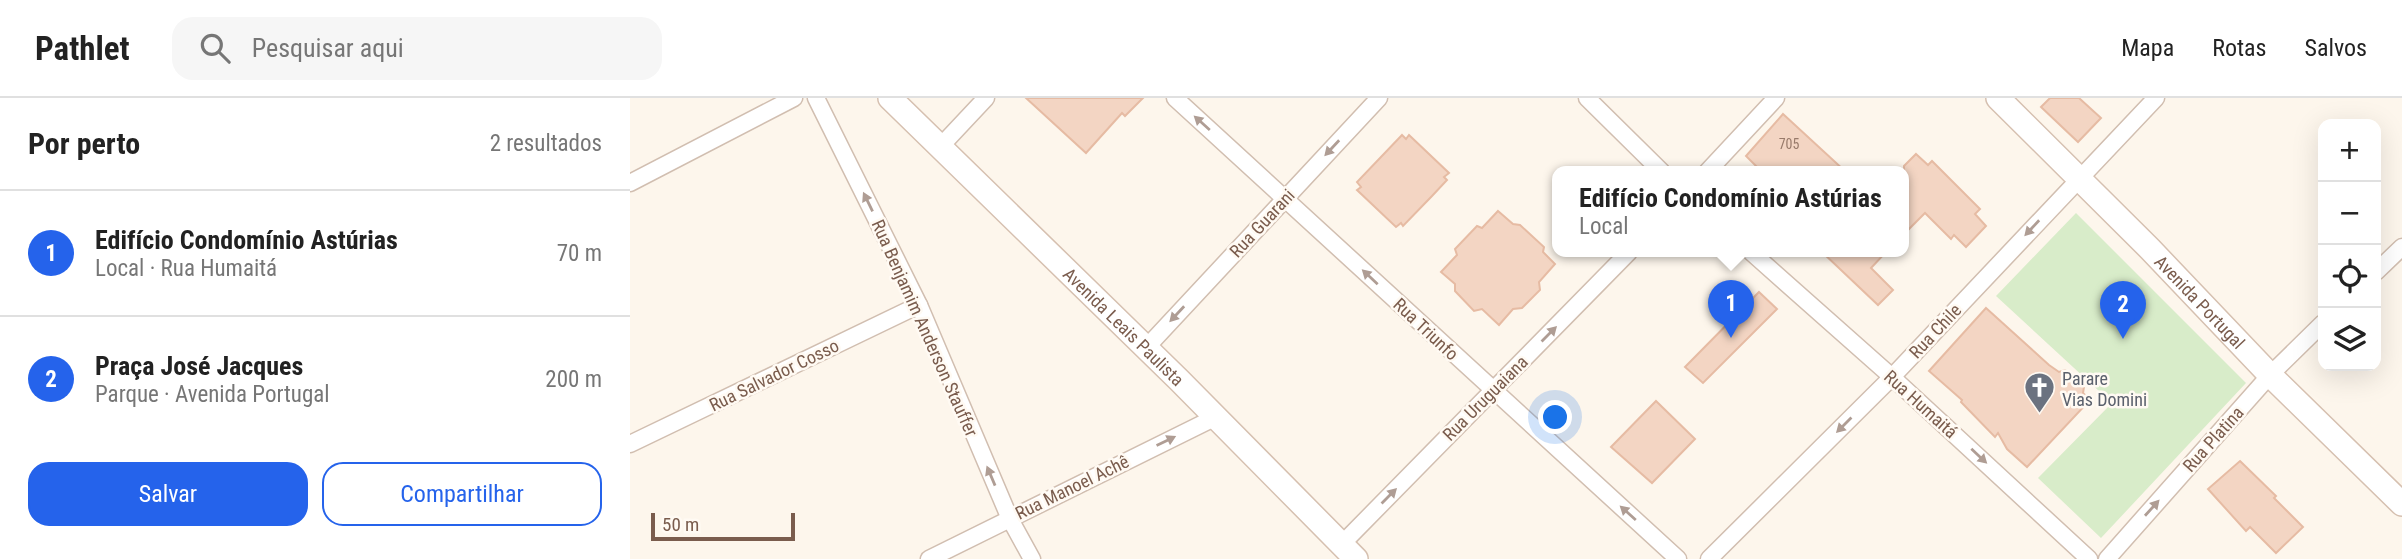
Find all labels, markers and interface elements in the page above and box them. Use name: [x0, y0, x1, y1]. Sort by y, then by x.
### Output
search box: [172, 17, 662, 80]
text: Pathlet: [35, 29, 130, 68]
icon: search: [196, 29, 234, 67]
text: Pesquisar aqui: [252, 33, 404, 63]
text: Mapa: [2121, 34, 2174, 62]
text: Rotas: [2212, 34, 2266, 62]
text: Salvos: [2304, 34, 2367, 62]
one-way arrow: [1193, 115, 1211, 131]
map controls: [2318, 119, 2381, 371]
button: +: [2318, 119, 2381, 182]
text: Por perto: [28, 126, 140, 161]
text: 2 resultados: [490, 130, 602, 157]
house number: 705: [1779, 136, 1799, 152]
one-way arrow: [1325, 139, 1341, 156]
popup: [1552, 166, 1909, 257]
button: −: [2318, 182, 2381, 245]
text: Edifício Condomínio Astúrias: [1579, 183, 1882, 213]
street label: Rua Guarani: [1225, 185, 1299, 261]
one-way arrow: [862, 191, 874, 211]
text: Local: [1579, 213, 1629, 240]
street label: Rua Benjamim Anderson Stauffer: [868, 216, 983, 440]
one-way arrow: [2024, 219, 2040, 237]
text: Edifício Condomínio Astúrias: [95, 225, 398, 255]
text: 1: [45, 240, 57, 267]
text: 70 m: [557, 240, 602, 267]
button: locate: [2318, 245, 2381, 308]
street label: Avenida Portugal: [2151, 251, 2250, 353]
text: Local · Rua Humaitá: [95, 255, 277, 282]
street label: Avenida Leais Paulista: [1059, 263, 1189, 390]
one-way arrow: [1362, 269, 1379, 285]
pin: 1: [1708, 280, 1754, 338]
pin: 2: [2100, 281, 2146, 339]
street label: Rua Triunfo: [1389, 294, 1463, 364]
street label: Rua Chile: [1905, 299, 1965, 363]
one-way arrow: [1169, 305, 1185, 323]
button: layers: [2318, 308, 2381, 371]
one-way arrow: [1540, 326, 1556, 343]
street label: Rua Salvador Cosso: [706, 335, 842, 415]
text: Praça José Jacques: [95, 351, 303, 381]
street label: Rua Uruguaiana: [1438, 351, 1532, 445]
text: 2: [45, 366, 57, 393]
text: 200 m: [545, 366, 602, 393]
street label: Rua Humaitá: [1880, 366, 1962, 442]
place label: Parare Vias Domini: [2062, 368, 2147, 410]
church icon: Parare Vias Domini: [2022, 371, 2056, 415]
text: Parque · Avenida Portugal: [95, 381, 330, 408]
your location: [1538, 400, 1572, 434]
street label: Rua Platina: [2178, 402, 2248, 476]
one-way arrow: [1835, 417, 1852, 434]
one-way arrow: [1156, 435, 1176, 446]
one-way arrow: [1970, 448, 1987, 464]
street label: Rua Manoel Achê: [1012, 450, 1132, 524]
button: Salvar: [28, 462, 308, 526]
button: Compartilhar: [322, 462, 602, 526]
one-way arrow: [986, 465, 997, 486]
one-way arrow: [1381, 488, 1397, 505]
one-way arrow: [2144, 499, 2160, 517]
one-way arrow: [1619, 505, 1637, 521]
scale bar: [651, 510, 794, 542]
text: 50 m: [662, 513, 699, 536]

